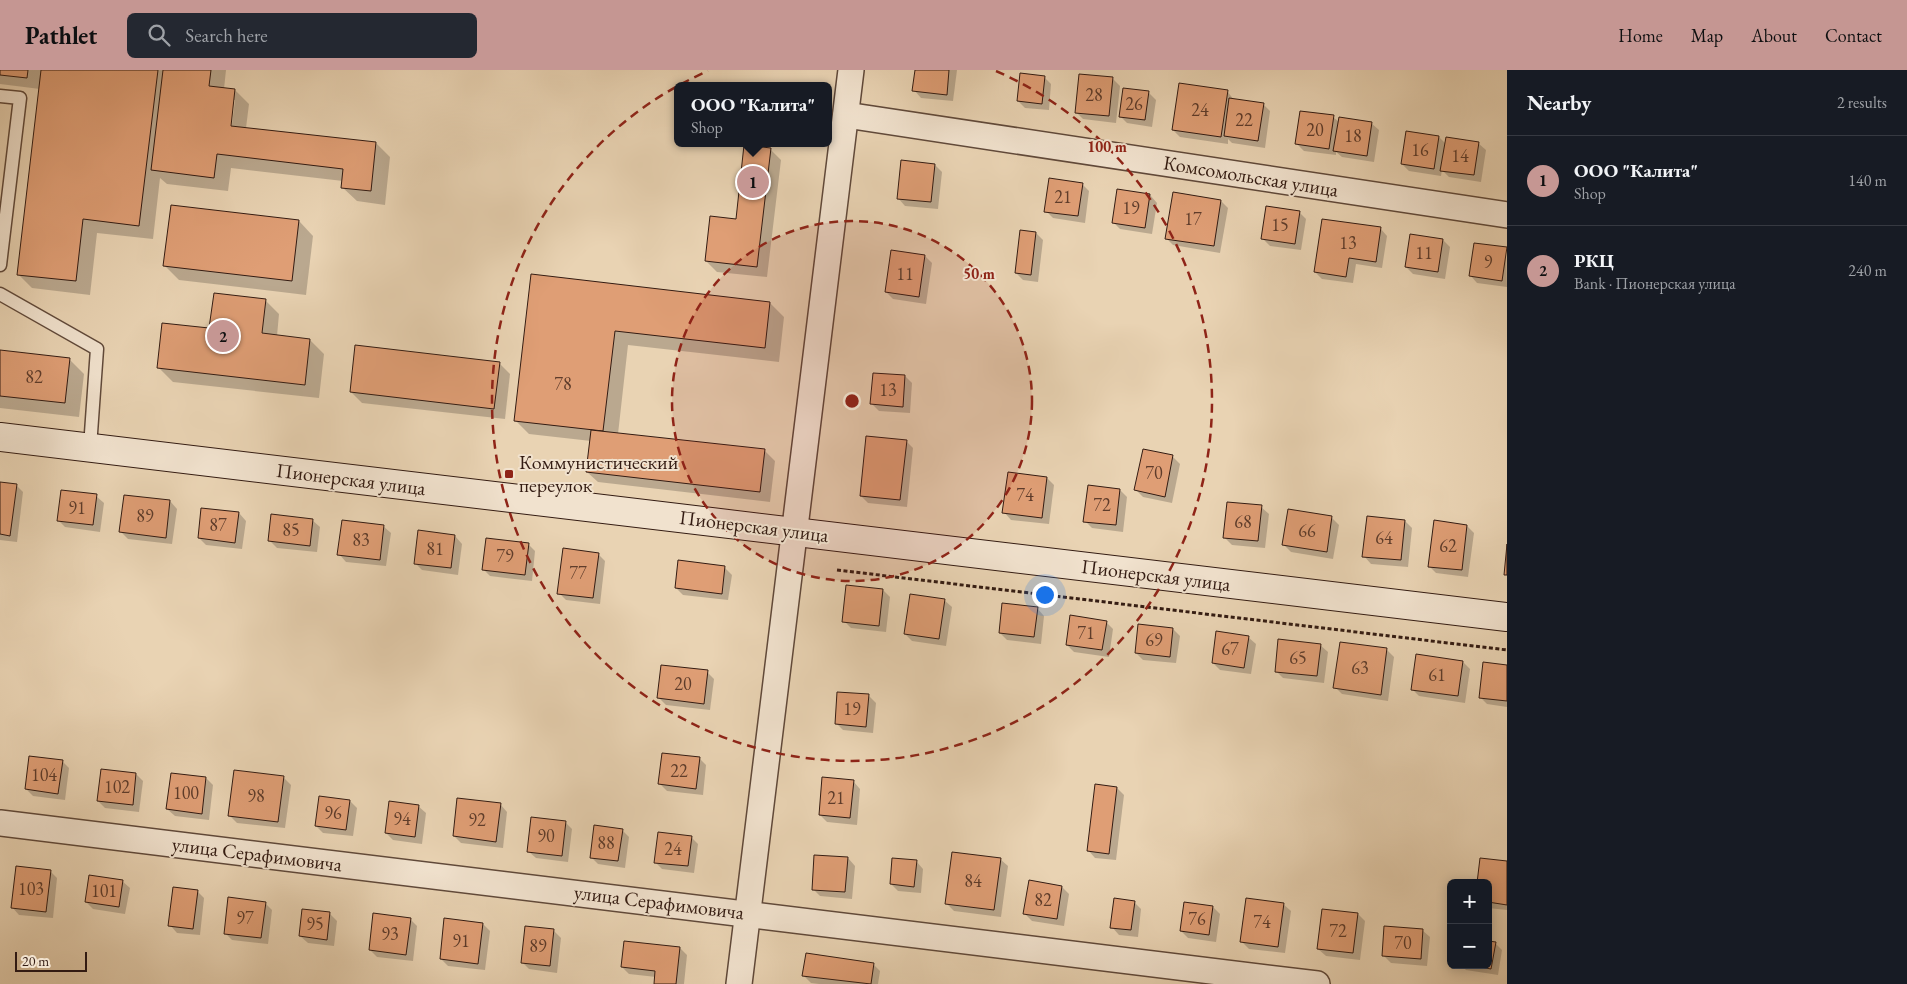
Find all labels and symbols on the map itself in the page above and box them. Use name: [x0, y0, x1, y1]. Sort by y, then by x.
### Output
house number: 28: [1085, 83, 1103, 106]
house number: 26: [1125, 92, 1143, 115]
house number: 24: [1191, 98, 1209, 121]
house number: 22: [1235, 108, 1253, 131]
house number: 20: [1306, 118, 1324, 141]
house number: 18: [1344, 124, 1362, 147]
text: 100 m: [1087, 137, 1127, 156]
house number: 16: [1411, 138, 1429, 161]
house number: 14: [1451, 144, 1469, 167]
street label: Комсомольская улица: [1162, 149, 1340, 203]
pin: 1: [737, 163, 769, 201]
house number: 21: [1054, 185, 1072, 208]
house number: 19: [1122, 196, 1140, 219]
house number: 17: [1184, 207, 1202, 230]
house number: 15: [1271, 213, 1289, 236]
house number: 13: [1339, 231, 1357, 254]
house number: 11: [1415, 241, 1433, 264]
house number: 9: [1484, 250, 1493, 273]
house number: 11: [896, 262, 914, 285]
text: 50 m: [963, 264, 995, 283]
pin: 2: [207, 317, 239, 355]
house number: 82: [25, 365, 43, 388]
house number: 78: [554, 372, 572, 395]
house number: 13: [879, 378, 897, 401]
centre of rings: [843, 392, 861, 410]
place label: Коммунистический переулок: [519, 449, 679, 498]
street label: Пионерская улица: [275, 457, 427, 501]
house number: 70: [1145, 461, 1163, 484]
marker: Коммунистический переулок: [503, 468, 515, 480]
house number: 74: [1016, 483, 1034, 506]
house number: 72: [1093, 493, 1111, 516]
house number: 91: [68, 496, 86, 519]
house number: 89: [136, 504, 154, 527]
street label: Пионерская улица: [678, 504, 830, 548]
house number: 68: [1234, 510, 1252, 533]
house number: 87: [209, 513, 227, 536]
house number: 85: [282, 518, 300, 541]
house number: 66: [1298, 519, 1316, 542]
house number: 64: [1375, 526, 1393, 549]
house number: 83: [352, 528, 370, 551]
house number: 62: [1439, 534, 1457, 557]
house number: 81: [426, 537, 444, 560]
house number: 79: [496, 544, 514, 567]
street label: Пионерская улица: [1080, 553, 1232, 597]
house number: 77: [569, 561, 587, 584]
your location: [1032, 582, 1058, 608]
house number: 71: [1077, 621, 1095, 644]
house number: 69: [1145, 628, 1163, 651]
house number: 67: [1221, 637, 1239, 660]
house number: 65: [1289, 646, 1307, 669]
house number: 63: [1351, 656, 1369, 679]
house number: 61: [1428, 663, 1446, 686]
house number: 20: [674, 672, 692, 695]
house number: 19: [843, 697, 861, 720]
house number: 22: [670, 759, 688, 782]
house number: 104: [31, 763, 57, 786]
house number: 102: [104, 775, 130, 798]
house number: 100: [173, 781, 199, 804]
house number: 98: [247, 784, 265, 807]
house number: 21: [827, 786, 845, 809]
house number: 96: [324, 801, 342, 824]
house number: 94: [393, 807, 411, 830]
house number: 92: [468, 808, 486, 831]
house number: 90: [537, 824, 555, 847]
street label: улица Серафимовича: [170, 831, 344, 877]
house number: 88: [597, 831, 615, 854]
house number: 24: [664, 837, 682, 860]
house number: 84: [964, 869, 982, 892]
house number: 103: [18, 877, 44, 900]
house number: 101: [91, 879, 117, 902]
street label: улица Серафимовича: [572, 879, 746, 925]
house number: 82: [1034, 888, 1052, 911]
house number: 97: [236, 906, 254, 929]
house number: 76: [1188, 907, 1206, 930]
house number: 74: [1253, 910, 1271, 933]
house number: 95: [306, 912, 324, 935]
house number: 72: [1329, 919, 1347, 942]
house number: 93: [381, 922, 399, 945]
house number: 91: [452, 929, 470, 952]
house number: 70: [1394, 931, 1412, 954]
house number: 89: [529, 934, 547, 957]
scale bar: [15, 949, 88, 972]

